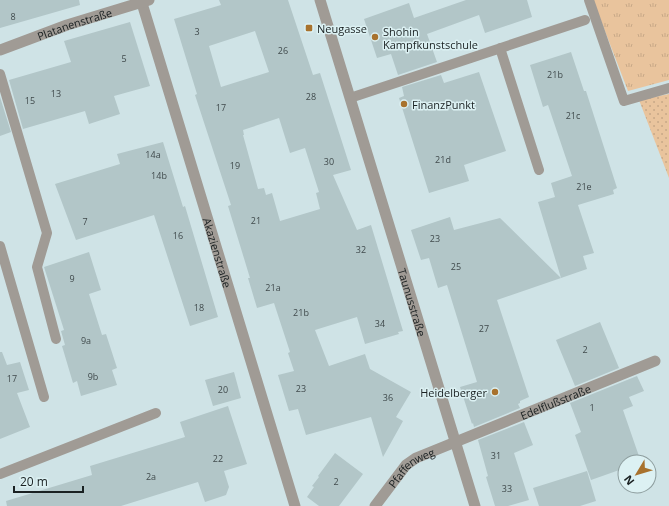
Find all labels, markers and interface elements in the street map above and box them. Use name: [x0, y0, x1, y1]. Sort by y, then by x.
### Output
street label: Platanenstraße: [35, 4, 114, 43]
house number: 8: [10, 10, 16, 23]
place label: Neugasse: [317, 21, 367, 36]
marker: Neugasse: [304, 23, 314, 33]
place label: Shohin Kampfkunstschule: [383, 24, 478, 52]
house number: 3: [194, 25, 200, 38]
marker: Shohin Kampfkunstschule: [370, 32, 380, 42]
house number: 26: [278, 44, 288, 57]
house number: 5: [121, 52, 127, 65]
house number: 21b: [547, 68, 563, 81]
house number: 13: [51, 87, 61, 100]
house number: 28: [306, 90, 316, 103]
house number: 15: [25, 94, 35, 107]
place label: FinanzPunkt: [412, 97, 475, 112]
marker: FinanzPunkt: [399, 99, 409, 109]
house number: 17: [216, 101, 226, 114]
house number: 21c: [566, 109, 581, 122]
house number: 14a: [145, 148, 161, 161]
house number: 21d: [435, 153, 451, 166]
house number: 30: [324, 155, 334, 168]
house number: 19: [230, 159, 240, 172]
house number: 14b: [151, 169, 167, 182]
house number: 21e: [576, 180, 592, 193]
house number: 21: [251, 214, 261, 227]
house number: 7: [82, 215, 88, 228]
street label: Akazienstraße: [200, 216, 236, 289]
house number: 16: [173, 229, 183, 242]
house number: 23: [430, 232, 440, 245]
house number: 32: [356, 243, 366, 256]
house number: 25: [451, 260, 461, 273]
street label: Taunusstraße: [395, 266, 430, 338]
house number: 9: [69, 272, 75, 285]
house number: 21a: [265, 281, 281, 294]
house number: 18: [194, 301, 204, 314]
house number: 21b: [293, 306, 309, 319]
house number: 34: [375, 317, 385, 330]
house number: 27: [479, 322, 489, 335]
house number: 9a: [81, 334, 91, 347]
house number: 2: [582, 343, 588, 356]
house number: 9b: [88, 370, 98, 383]
house number: 17: [7, 372, 17, 385]
street label: Edelflußstraße: [518, 380, 593, 422]
house number: 23: [296, 382, 306, 395]
house number: 20: [218, 383, 228, 396]
place label: Heidelberger: [420, 385, 488, 400]
marker: Heidelberger: [490, 387, 500, 397]
house number: 36: [383, 391, 393, 404]
house number: 1: [589, 401, 595, 414]
street label: Pfaffenweg: [384, 444, 437, 490]
house number: 31: [491, 449, 501, 462]
house number: 22: [213, 452, 223, 465]
north arrow: [617, 454, 657, 494]
scale bar: [14, 468, 83, 494]
house number: 2a: [146, 470, 156, 483]
text: N: [620, 472, 637, 489]
text: 20 m: [20, 473, 48, 490]
house number: 2: [333, 475, 339, 488]
house number: 33: [502, 482, 512, 495]

